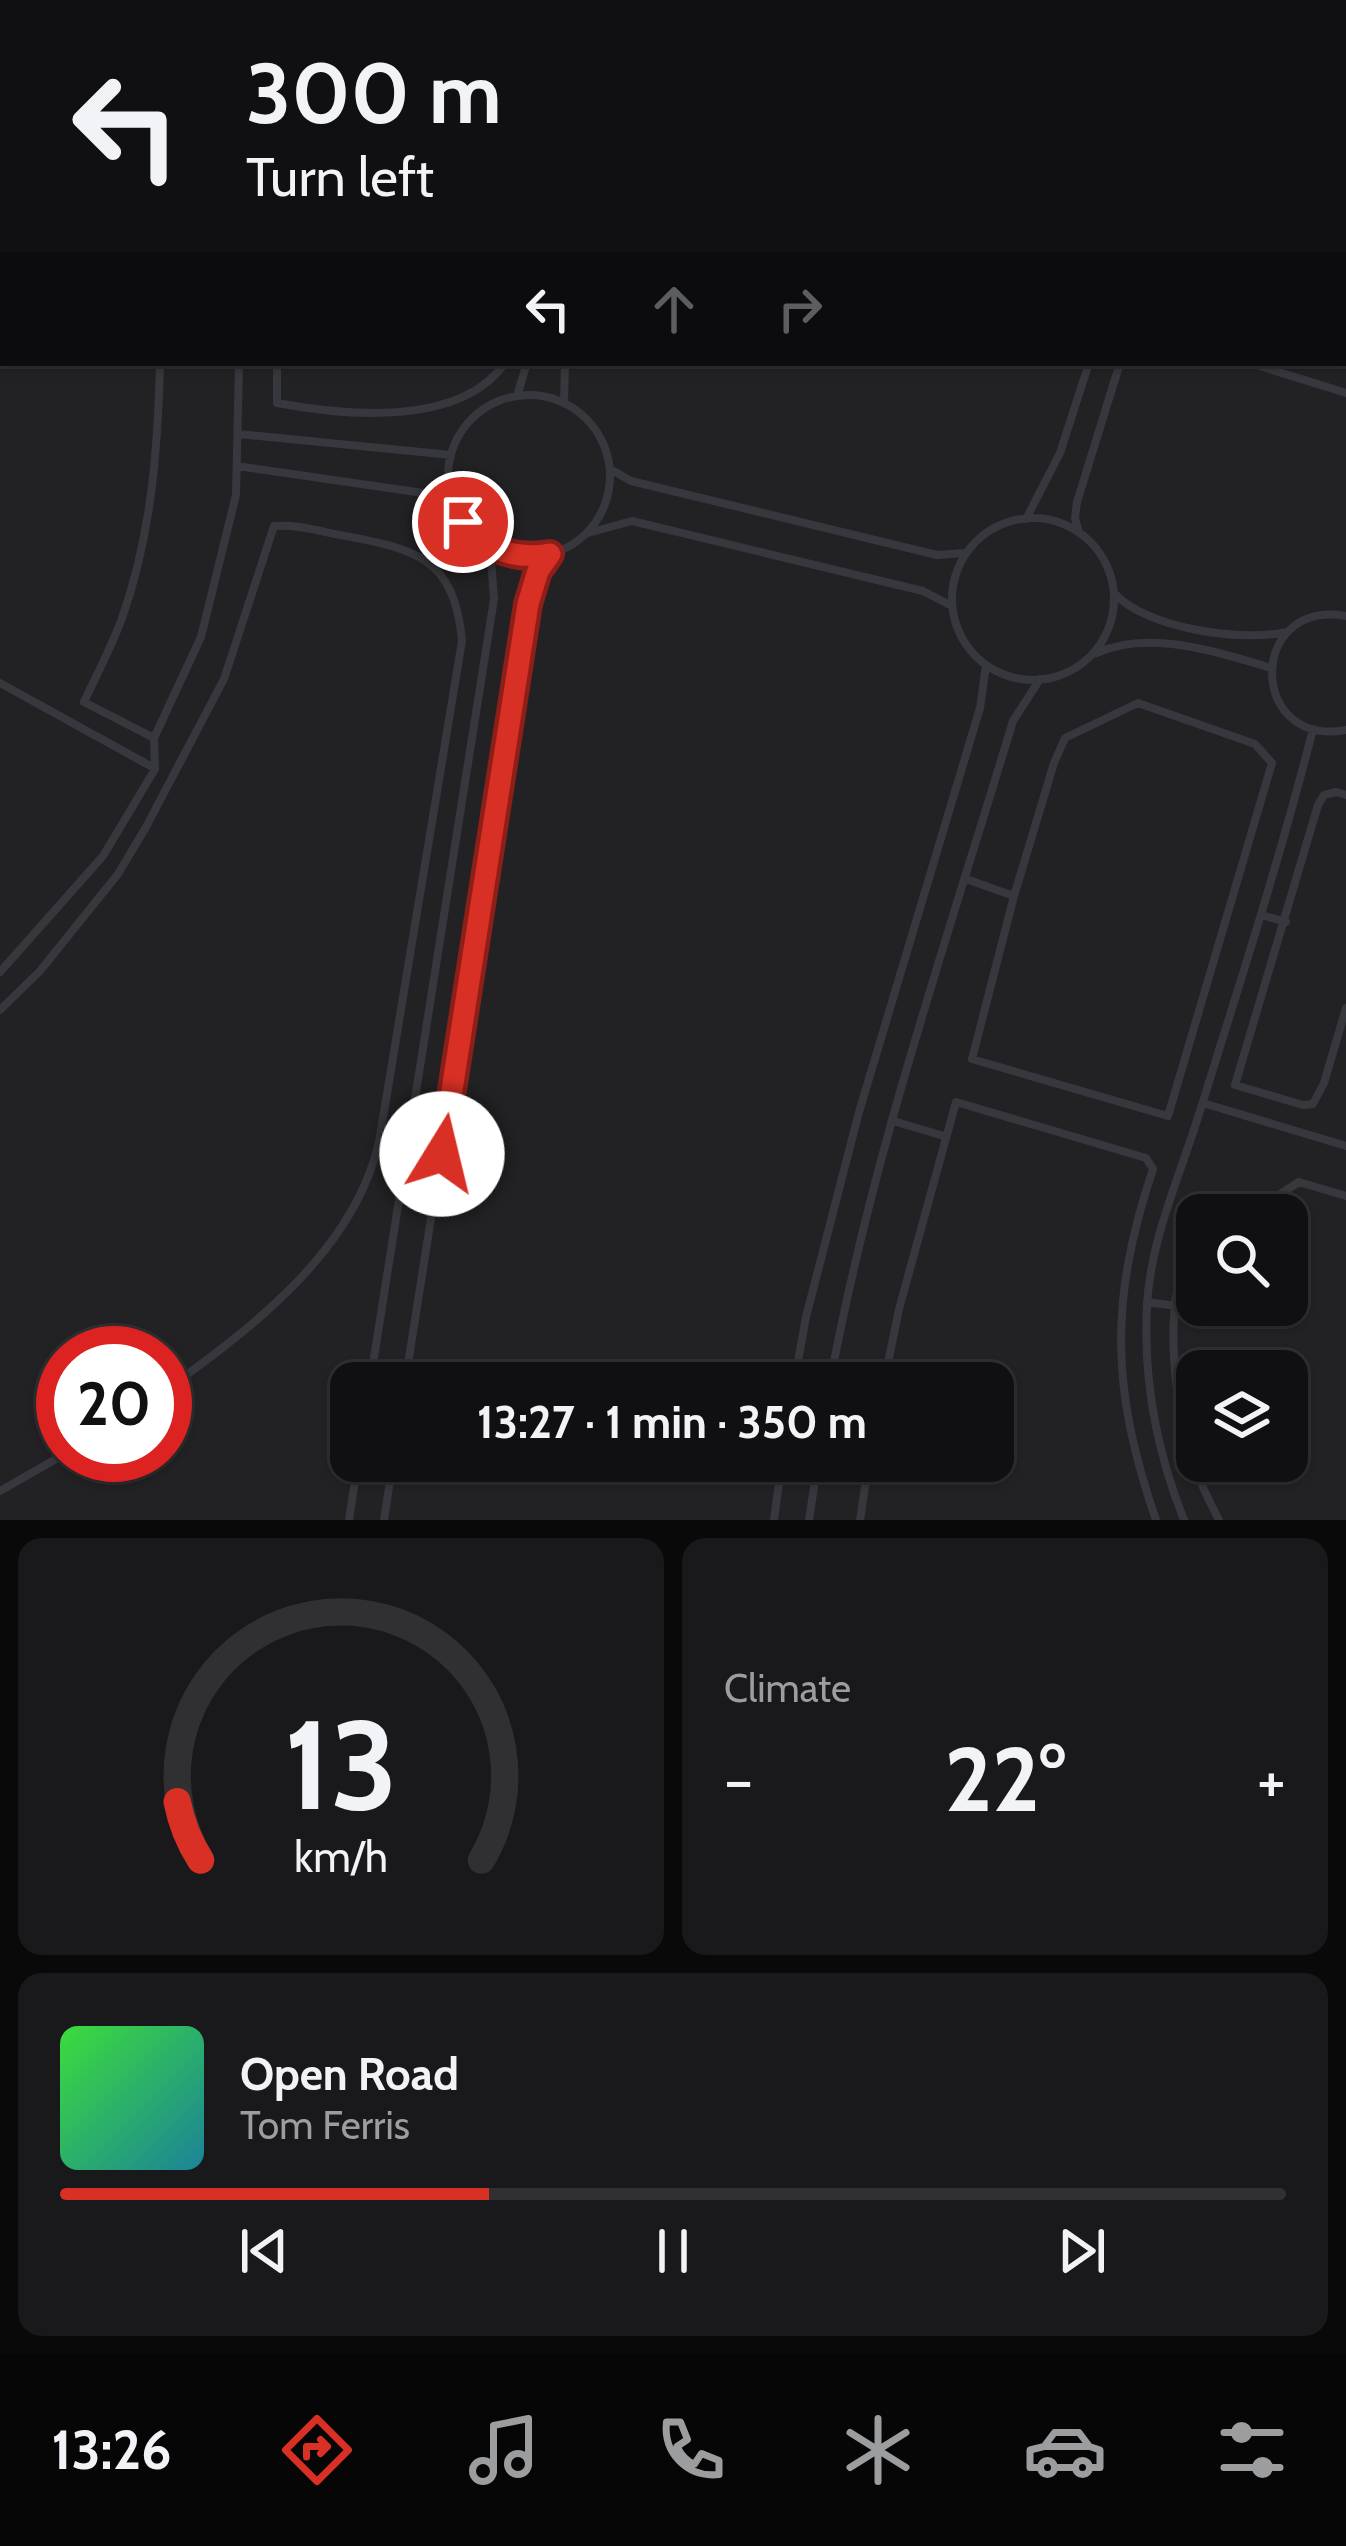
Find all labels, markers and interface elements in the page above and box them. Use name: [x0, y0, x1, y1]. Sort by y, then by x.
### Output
text: 300 m: [246, 42, 502, 144]
icon: left: [48, 48, 204, 204]
text: Turn left: [246, 144, 434, 210]
icon: left: [515, 276, 581, 342]
icon: ahead: [641, 276, 707, 342]
icon: right: [767, 276, 833, 342]
pin: [412, 471, 514, 573]
icon: arrive: [430, 489, 496, 555]
position arrow: [379, 1091, 505, 1217]
map controls: [1176, 1194, 1308, 1482]
button: search: [1176, 1194, 1308, 1326]
speed limit sign: 20: [36, 1326, 192, 1482]
button: layers: [1176, 1350, 1308, 1482]
text: 13:27 · 1 min · 350 m: [477, 1395, 867, 1449]
text: Climate: [724, 1664, 851, 1712]
text: 13: [284, 1689, 398, 1840]
text: 22°: [944, 1724, 1066, 1834]
text: −: [724, 1739, 753, 1820]
text: +: [1257, 1739, 1286, 1820]
text: km/h: [294, 1830, 388, 1882]
text: Open Road: [240, 2047, 459, 2101]
text: Tom Ferris: [240, 2101, 410, 2149]
icon: previous: [231, 2218, 297, 2284]
icon: pause: [640, 2218, 706, 2284]
icon: next: [1049, 2218, 1115, 2284]
icon: directions: [275, 2408, 359, 2492]
icon: music: [462, 2408, 546, 2492]
icon: phone: [649, 2408, 733, 2492]
icon: climate: [836, 2408, 920, 2492]
icon: car: [1023, 2408, 1107, 2492]
icon: filters: [1210, 2408, 1294, 2492]
text: 13:26: [52, 2417, 172, 2483]

